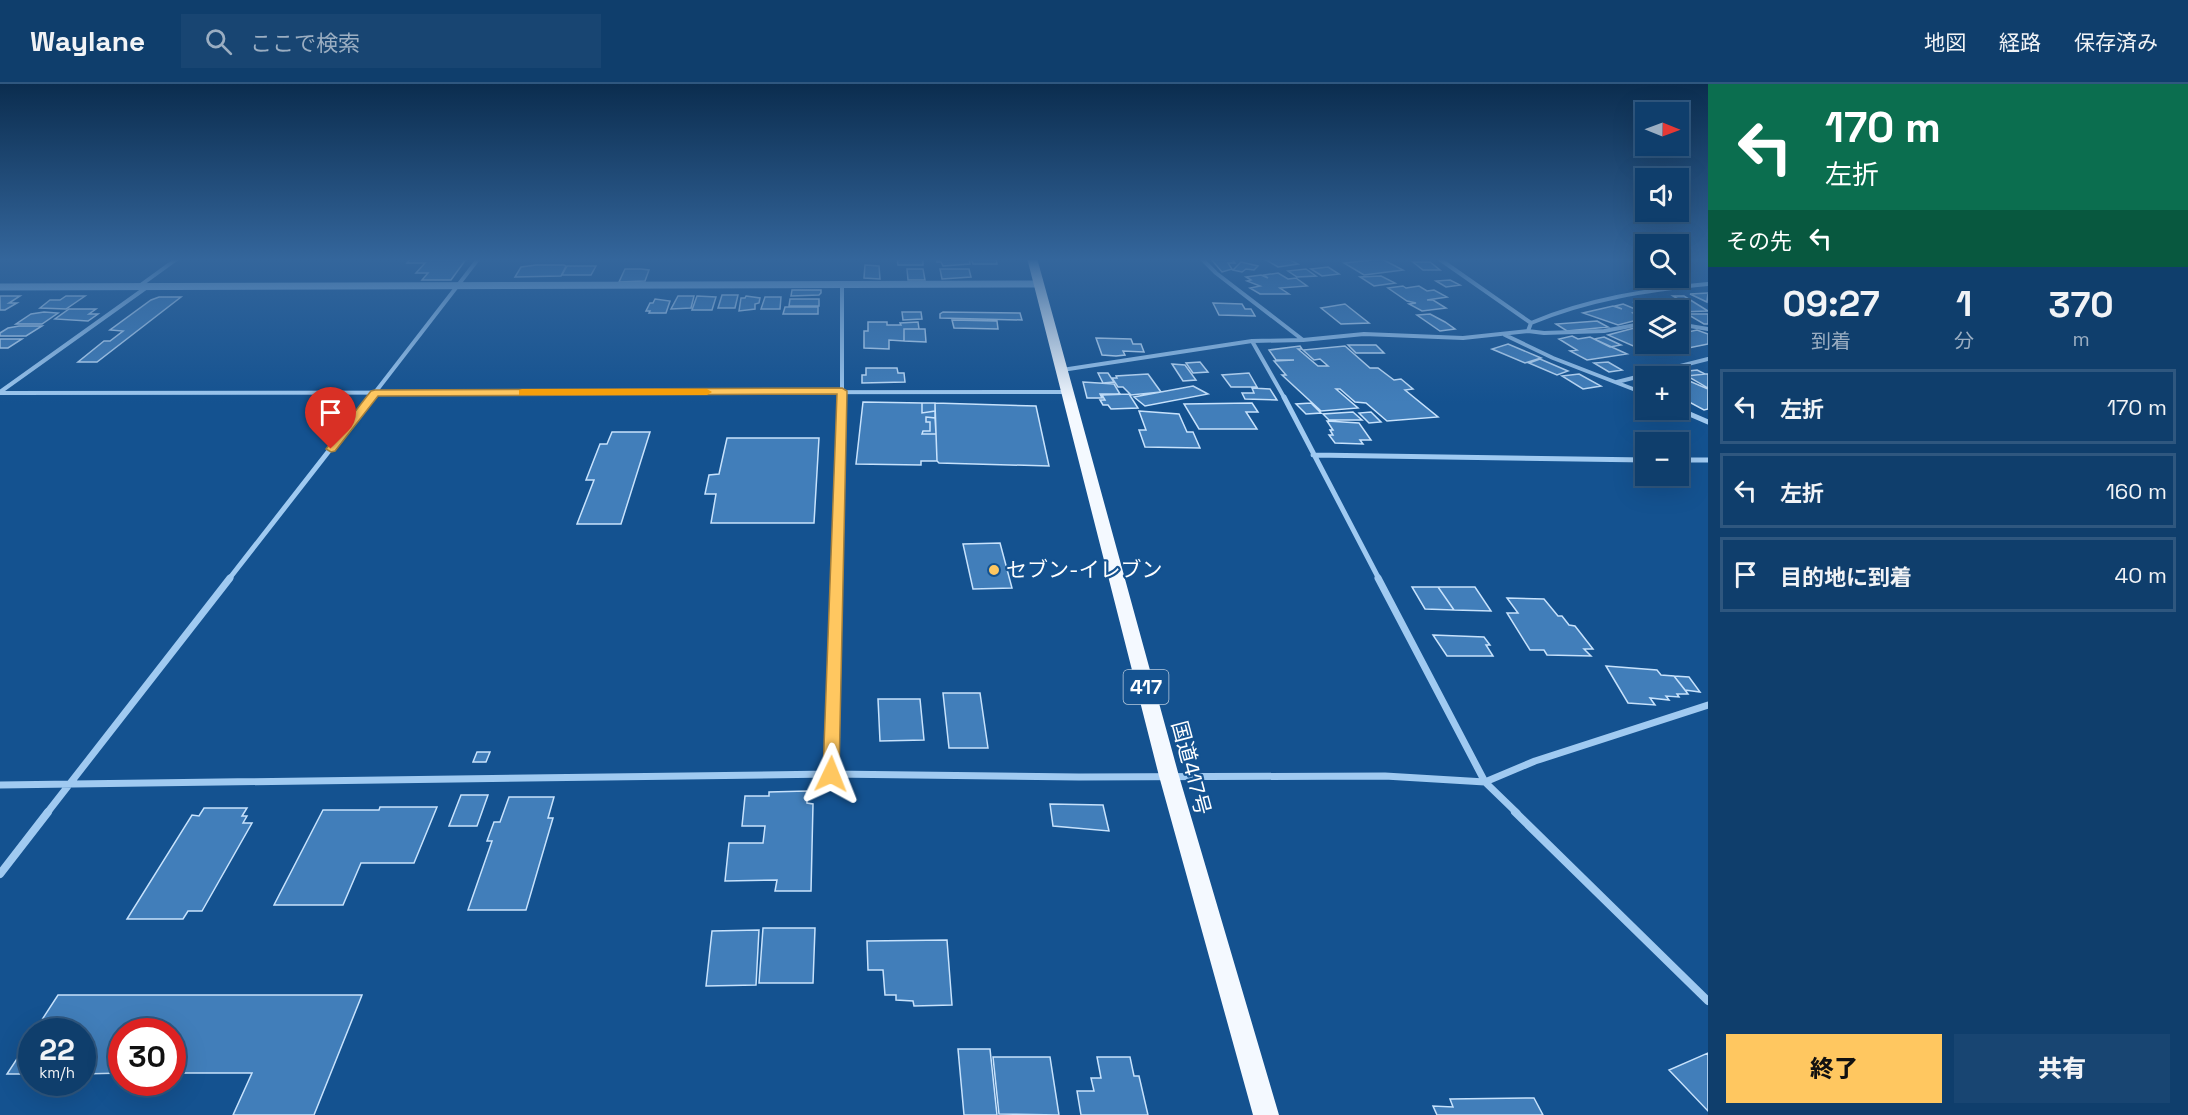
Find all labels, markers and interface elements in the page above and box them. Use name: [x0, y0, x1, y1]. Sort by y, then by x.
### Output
search box: [181, 14, 601, 68]
text: Waylane: [30, 23, 145, 59]
icon: search: [202, 25, 235, 58]
text: ここで検索: [250, 29, 360, 57]
text: 地図: [1924, 29, 1966, 56]
text: 経路: [1999, 29, 2041, 56]
text: 保存済み: [2074, 29, 2158, 56]
text: 170 m: [1825, 101, 1941, 154]
north arrow: [1635, 102, 1689, 156]
map controls: [1635, 102, 1689, 486]
icon: left: [1726, 108, 1804, 186]
text: 左折: [1825, 157, 1879, 192]
button: sound: [1635, 168, 1689, 222]
icon: left: [1804, 222, 1837, 255]
text: その先: [1726, 227, 1792, 255]
button: search: [1635, 234, 1689, 288]
text: 09:27: [1782, 281, 1880, 327]
text: 1: [1956, 281, 1972, 327]
text: 370: [2049, 282, 2114, 328]
button: layers: [1635, 300, 1689, 354]
text: m: [2072, 326, 2090, 352]
text: 到着: [1811, 328, 1851, 354]
text: 分: [1954, 328, 1974, 354]
button: +: [1635, 366, 1689, 420]
pin: [305, 387, 356, 449]
icon: left: [1729, 390, 1762, 423]
text: 170 m: [2107, 393, 2167, 421]
text: 左折: [1780, 395, 1824, 423]
icon: arrive: [314, 396, 347, 429]
button: −: [1635, 432, 1689, 486]
icon: left: [1729, 474, 1762, 507]
text: 160 m: [2106, 477, 2167, 505]
text: 左折: [1780, 479, 1824, 507]
place label: セブン-イレブン: [1006, 556, 1163, 583]
icon: arrive: [1729, 558, 1762, 591]
text: 40 m: [2115, 561, 2167, 589]
marker: セブン-イレブン: [987, 563, 1001, 577]
text: 目的地に到着: [1780, 563, 1912, 591]
road number: 417: [1124, 670, 1168, 704]
street label: 国道417号: [1166, 718, 1217, 818]
position arrow: [799, 742, 863, 806]
speed limit sign: 30: [108, 1018, 186, 1096]
text: 22: [39, 1030, 75, 1069]
button: 終了: [1726, 1034, 1942, 1103]
button: 共有: [1954, 1034, 2170, 1103]
text: km/h: [39, 1063, 75, 1082]

